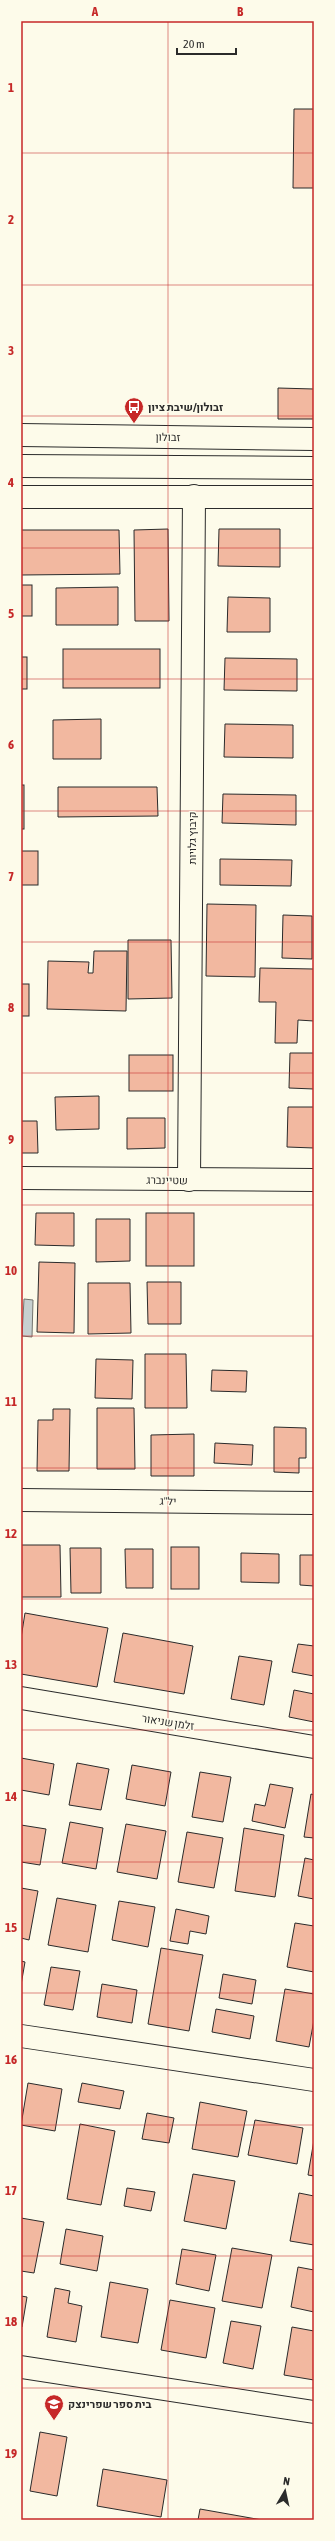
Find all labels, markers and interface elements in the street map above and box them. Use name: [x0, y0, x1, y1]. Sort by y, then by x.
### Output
text: A: [91, 4, 99, 19]
text: B: [237, 4, 244, 19]
scale bar: [177, 30, 236, 56]
text: 20 m: [183, 37, 205, 51]
text: 1: [8, 80, 14, 95]
text: 2: [8, 212, 14, 227]
text: 3: [8, 343, 14, 358]
bus stop icon: זבולון/שיבת ציון: [123, 396, 145, 424]
place label: זבולון/שיבת ציון: [148, 401, 223, 413]
street label: זבולון: [155, 431, 181, 443]
text: 4: [7, 475, 14, 490]
text: 5: [8, 606, 14, 621]
text: 6: [8, 737, 14, 752]
street label: קיבוץ גלויות: [186, 811, 198, 865]
text: 7: [8, 869, 14, 884]
text: 8: [8, 1000, 14, 1015]
text: 9: [8, 1132, 14, 1147]
street label: שטיינברג: [146, 1174, 188, 1186]
text: 10: [5, 1263, 17, 1278]
text: 11: [5, 1394, 17, 1409]
street label: יל"ג: [159, 1495, 177, 1507]
text: 12: [5, 1526, 17, 1541]
text: 13: [5, 1657, 17, 1672]
street label: זלמן שניאור: [141, 1712, 195, 1732]
text: 14: [5, 1789, 17, 1804]
text: 15: [5, 1920, 17, 1935]
text: 16: [5, 2052, 17, 2067]
text: 17: [5, 2183, 17, 2198]
text: 18: [5, 2314, 17, 2329]
school or university icon: בית ספר שפרינצק: [43, 2393, 65, 2421]
place label: בית ספר שפרינצק: [68, 2398, 152, 2410]
text: 19: [5, 2446, 17, 2461]
north arrow: [265, 2471, 305, 2511]
text: N: [282, 2475, 291, 2488]

